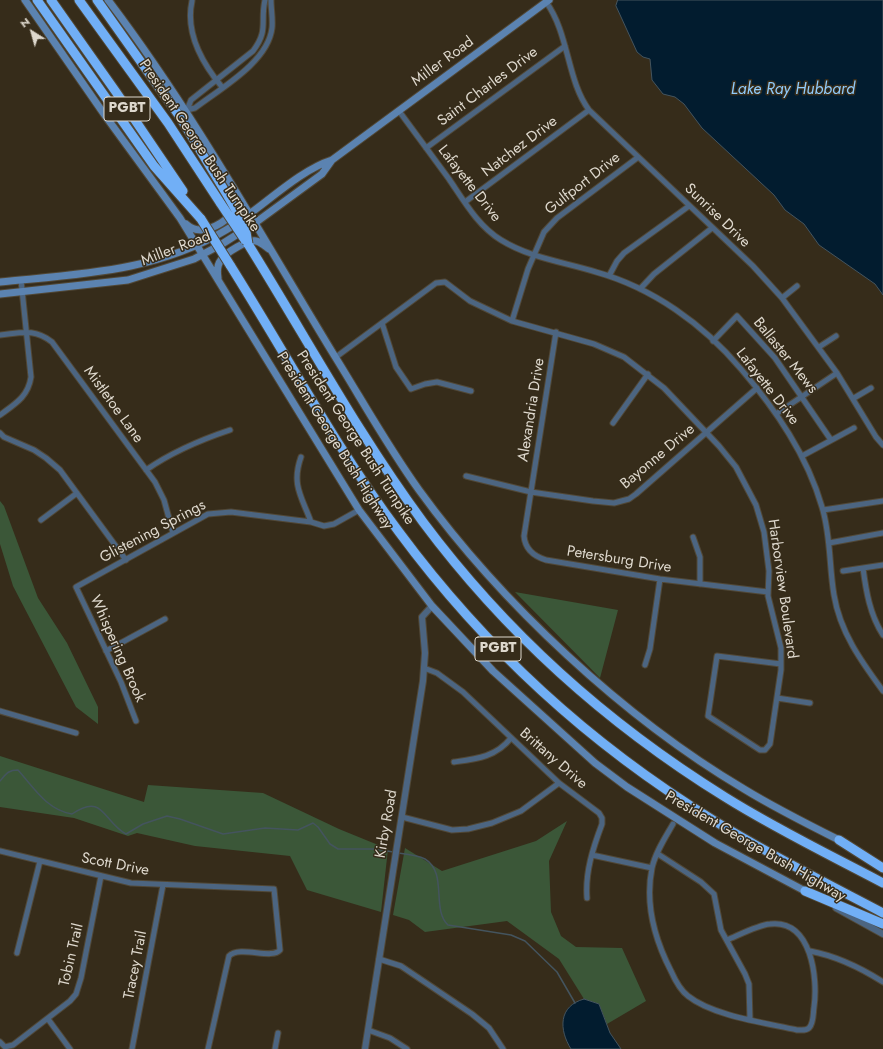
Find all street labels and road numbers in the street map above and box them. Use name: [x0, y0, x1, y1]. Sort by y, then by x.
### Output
street label: Miller Road: [408, 33, 478, 91]
street label: Saint Charles Drive: [434, 43, 542, 131]
street label: President George Bush Turnpike: [135, 56, 263, 236]
road number: PGBT: [104, 97, 150, 121]
street label: Natchez Drive: [479, 113, 561, 181]
street label: Lafayette Drive: [434, 142, 504, 226]
street label: Gulfport Drive: [542, 149, 624, 219]
street label: Sunrise Drive: [680, 180, 754, 252]
street label: Miller Road: [139, 228, 213, 270]
street label: Ballaster Mews: [749, 314, 821, 398]
street label: Lafayette Drive: [732, 345, 802, 429]
street label: President George Bush Turnpike: [292, 348, 418, 528]
street label: President George Bush Highway: [272, 349, 396, 533]
street label: Alexandria Drive: [515, 357, 549, 463]
street label: Mistletoe Lane: [79, 363, 147, 447]
street label: Bayonne Drive: [617, 421, 699, 493]
street label: Glistening Springs: [97, 497, 209, 567]
street label: Harborview Boulevard: [763, 518, 801, 660]
street label: Petersburg Drive: [565, 543, 673, 577]
street label: Whispering Brook: [85, 593, 149, 705]
road number: PGBT: [475, 637, 521, 661]
street label: Brittany Drive: [515, 725, 591, 793]
street label: Kirby Road: [372, 788, 402, 860]
street label: President George Bush Highway: [661, 788, 849, 906]
street label: Scott Drive: [80, 850, 150, 880]
street label: Tobin Trail: [56, 922, 88, 988]
street label: Tracey Trail: [121, 929, 151, 1001]

